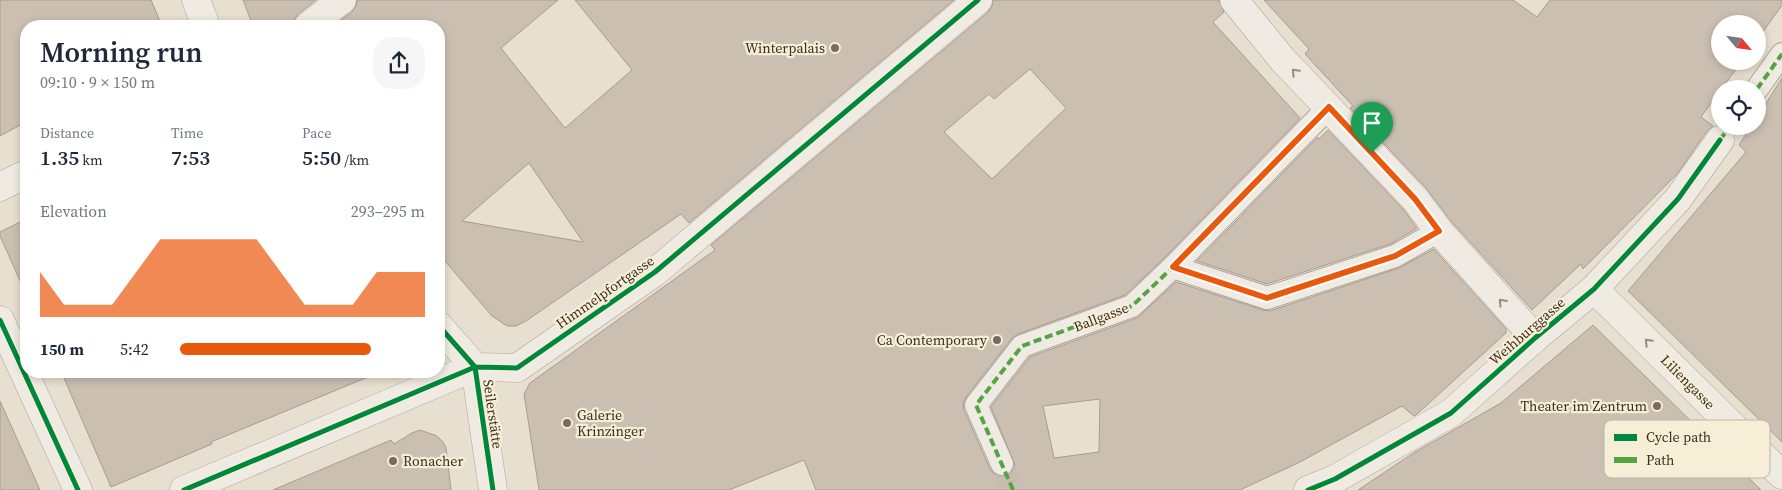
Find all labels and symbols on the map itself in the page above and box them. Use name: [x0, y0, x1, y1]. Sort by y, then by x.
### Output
north arrow: [1711, 15, 1766, 70]
place label: Winterpalais: [745, 38, 825, 58]
marker: Winterpalais: [829, 42, 841, 54]
one-way arrow: [1292, 69, 1301, 78]
pin: [1351, 102, 1393, 153]
street label: Himmelpfortgasse: [552, 251, 658, 333]
street label: Weihburggasse: [1485, 292, 1569, 370]
street label: Ballgasse: [1071, 297, 1131, 337]
one-way arrow: [1499, 298, 1508, 307]
place label: Ca Contemporary: [877, 330, 988, 350]
marker: Ca Contemporary: [991, 334, 1003, 346]
one-way arrow: [1645, 339, 1654, 348]
street label: Liliengasse: [1656, 350, 1720, 414]
street label: Seilerstätte: [478, 378, 508, 450]
place label: Theater im Zentrum: [1521, 396, 1647, 416]
marker: Theater im Zentrum: [1651, 400, 1663, 412]
place label: Galerie Krinzinger: [577, 405, 644, 441]
marker: Galerie Krinzinger: [561, 417, 573, 429]
legend: [1604, 420, 1770, 478]
text: Cycle path: [1646, 427, 1711, 447]
text: Path: [1646, 450, 1674, 470]
place label: Ronacher: [403, 451, 464, 471]
marker: Ronacher: [387, 455, 399, 467]

